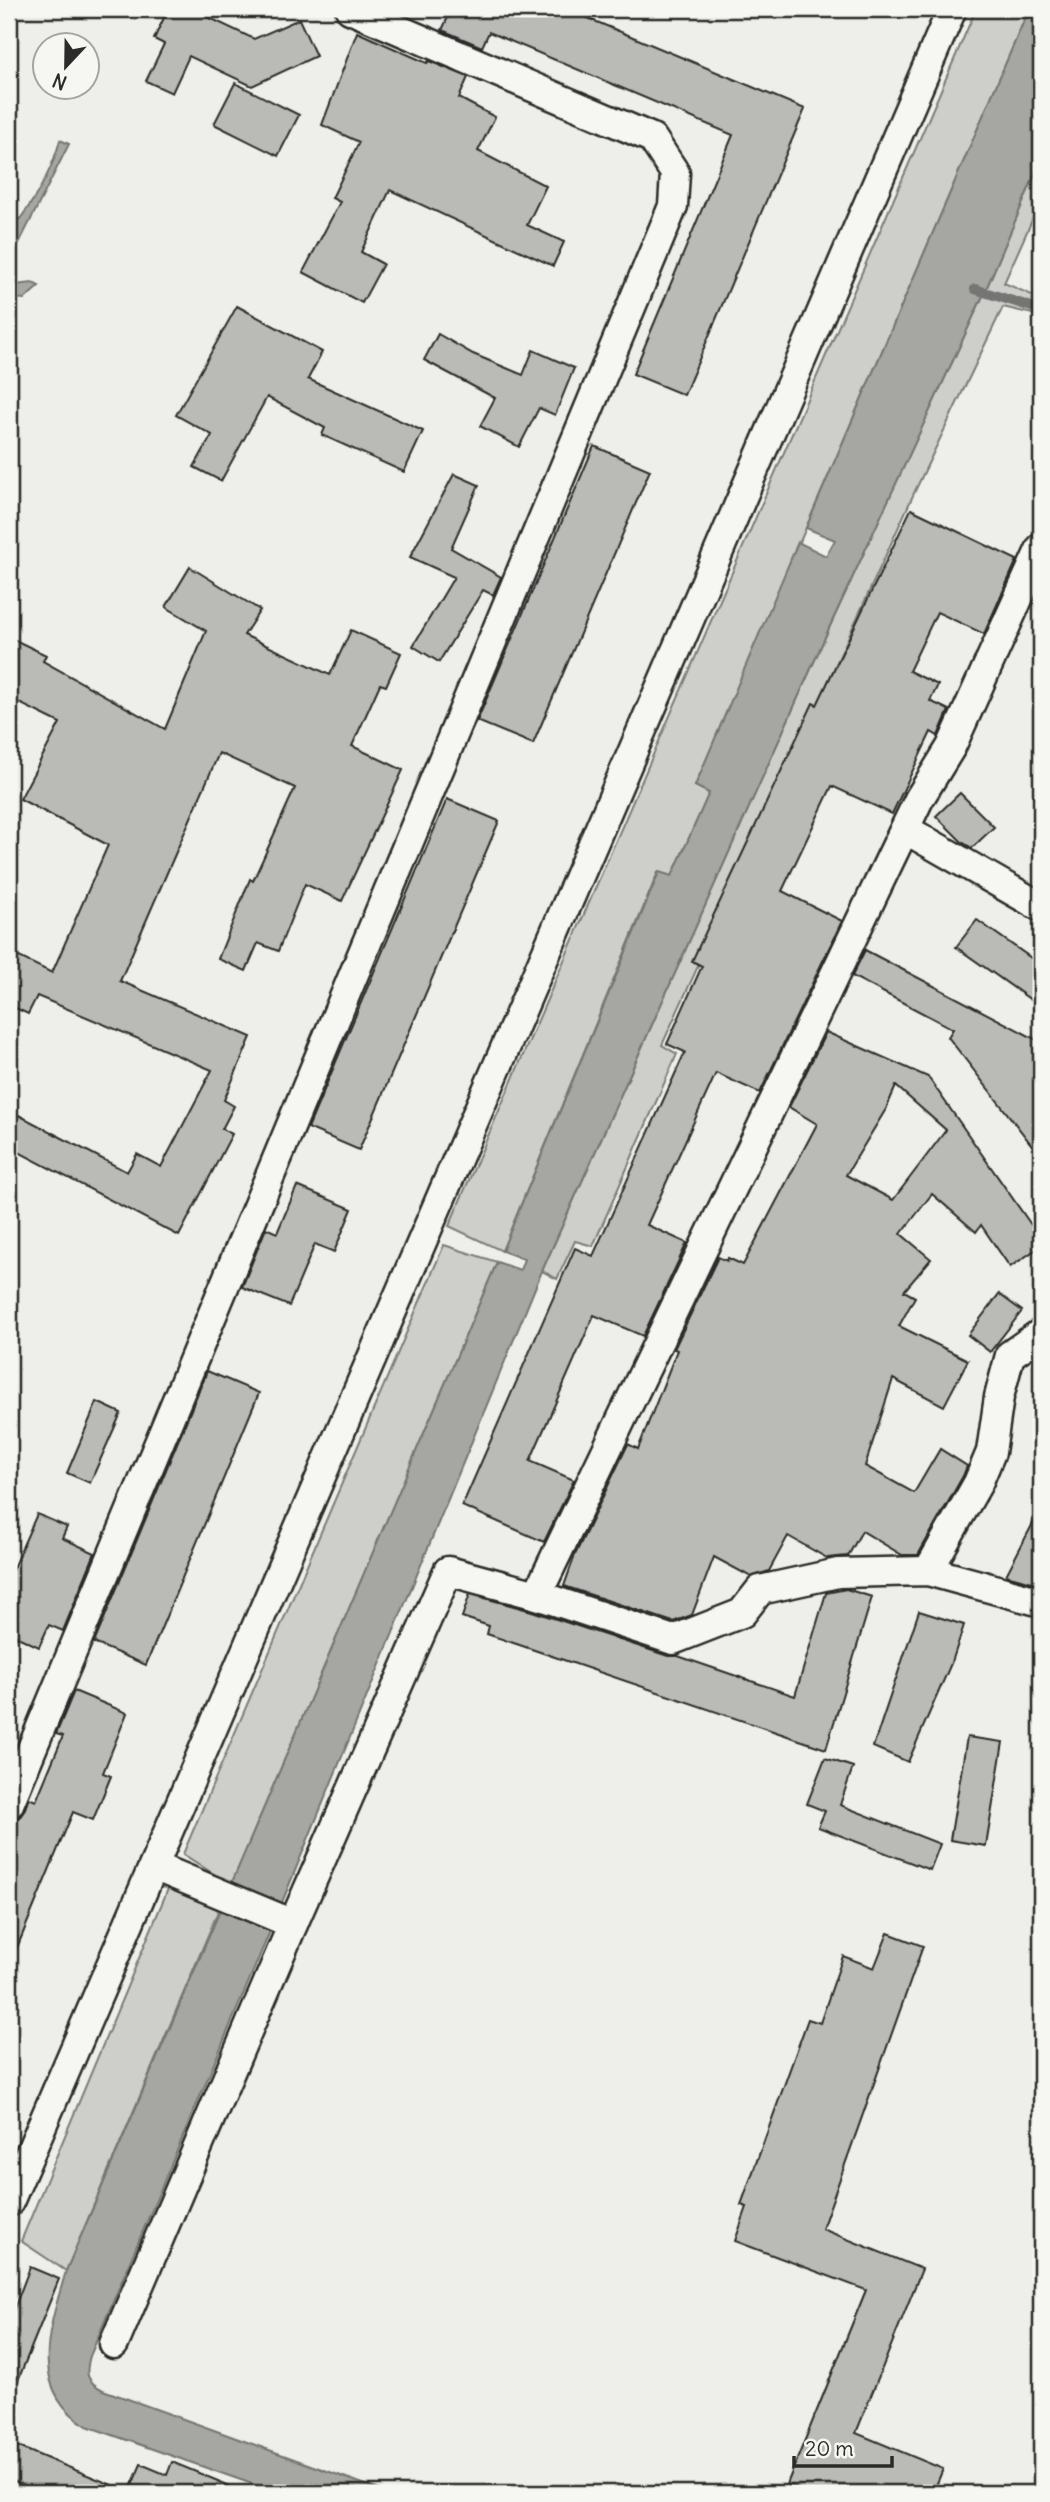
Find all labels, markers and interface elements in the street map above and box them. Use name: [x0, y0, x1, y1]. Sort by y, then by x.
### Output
north arrow: [32, 32, 102, 102]
text: N: [49, 68, 70, 95]
scale bar: [794, 2425, 892, 2469]
text: 20 m: [805, 2435, 854, 2462]

